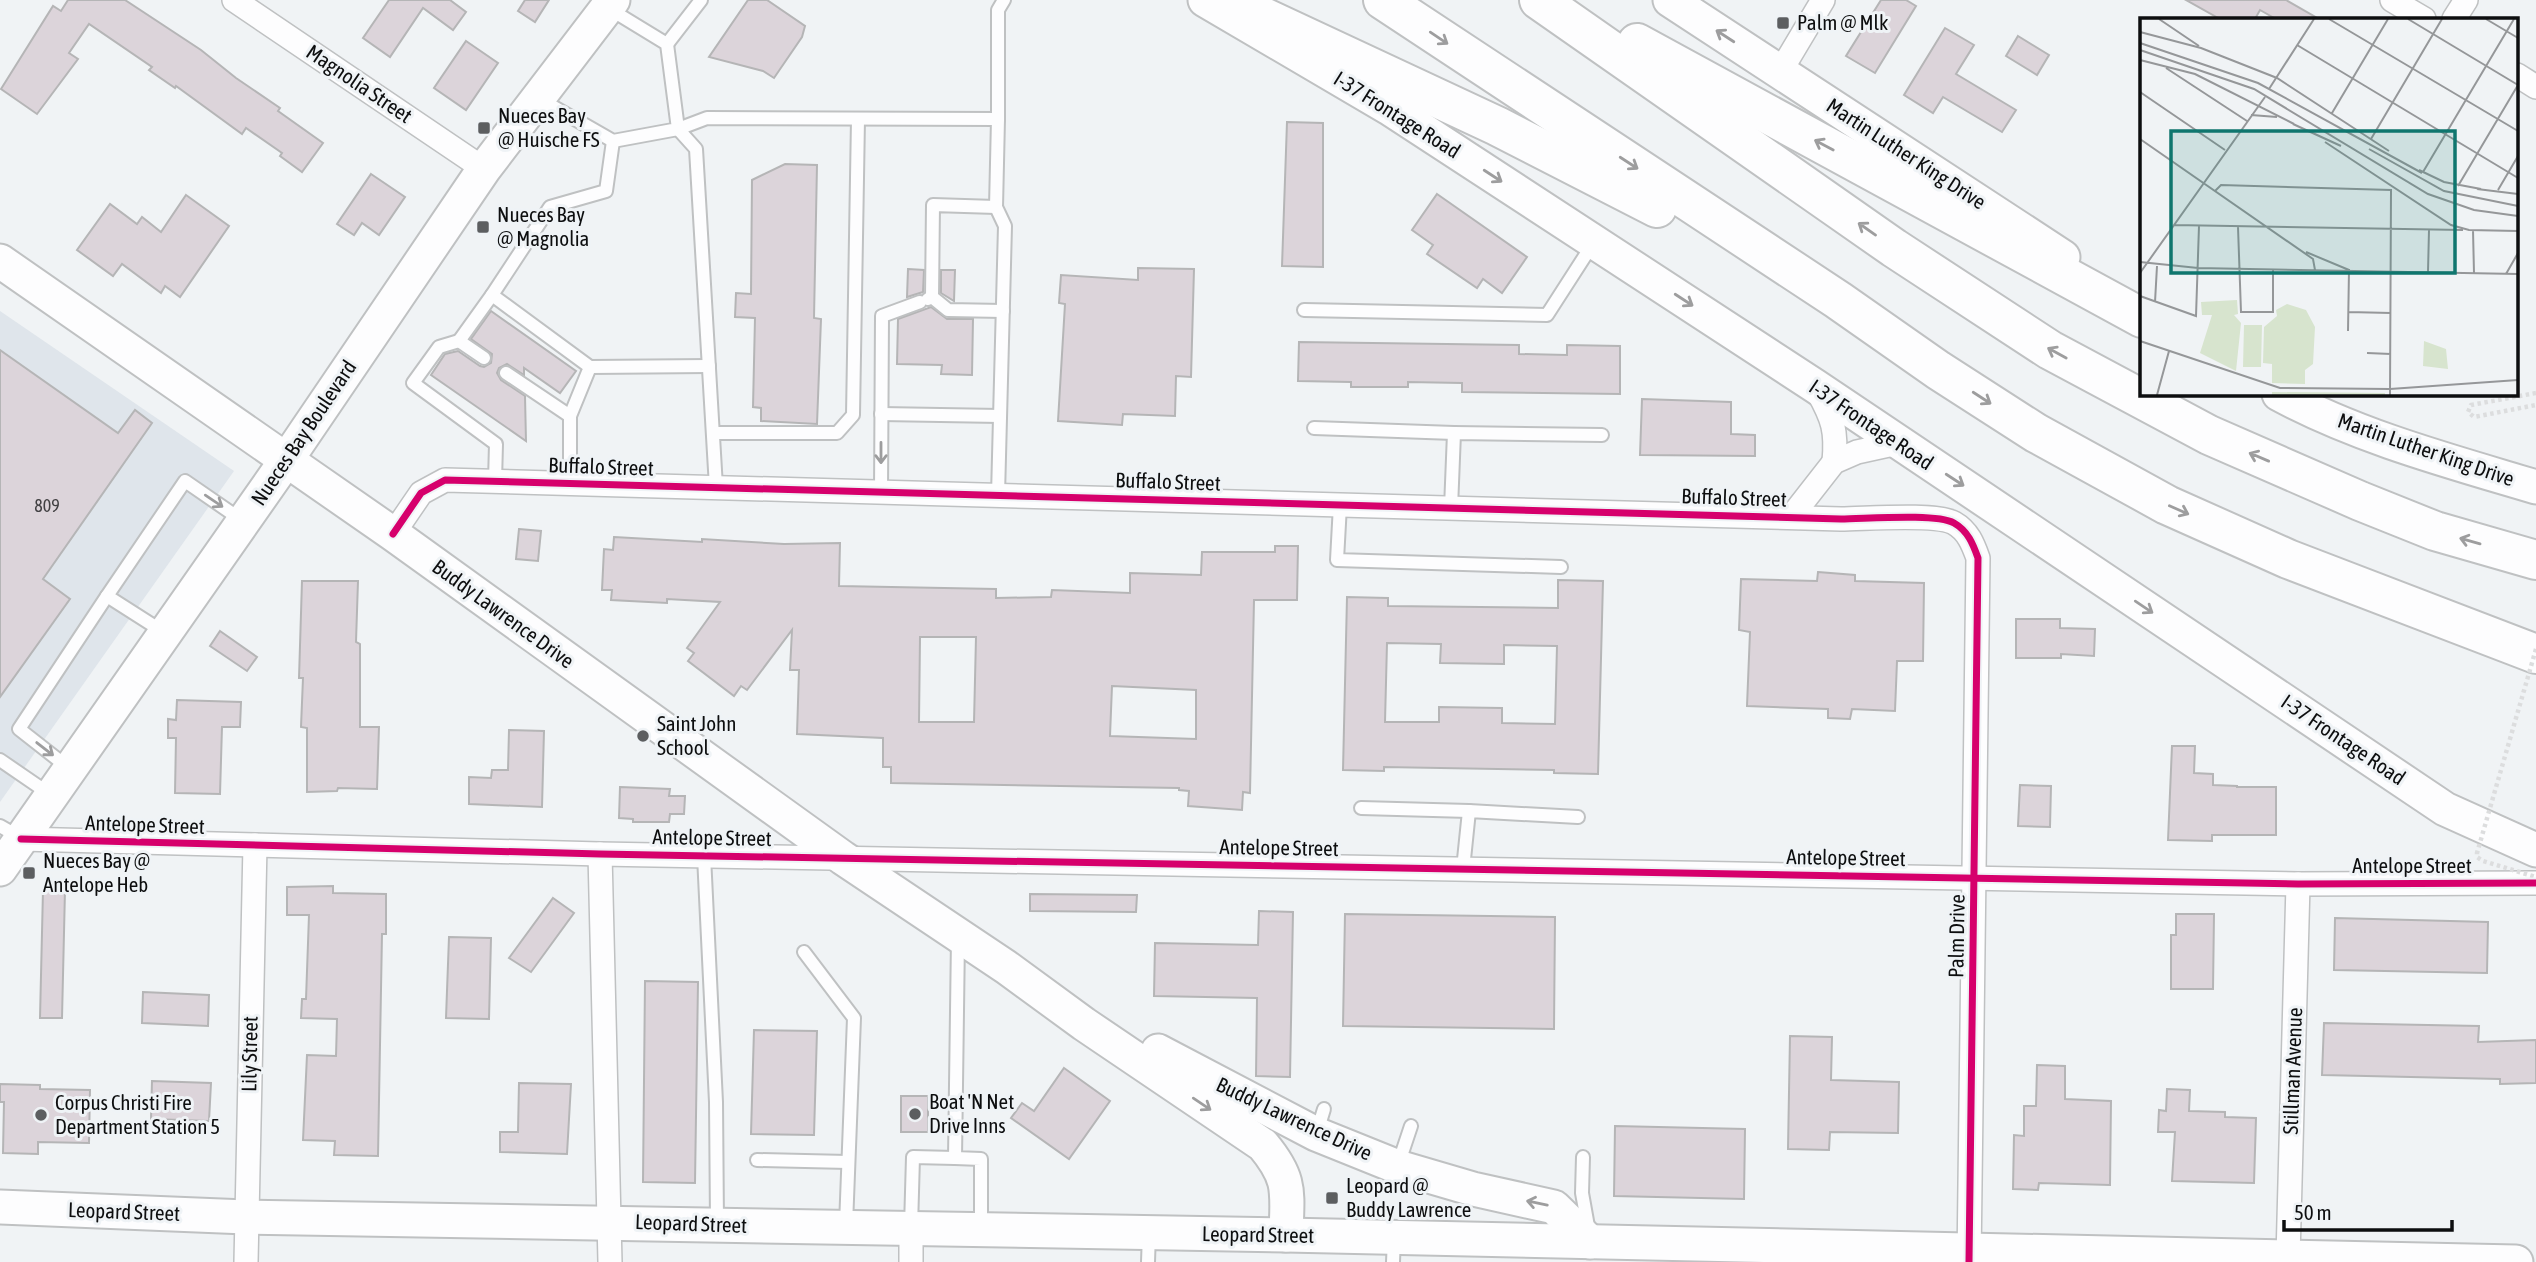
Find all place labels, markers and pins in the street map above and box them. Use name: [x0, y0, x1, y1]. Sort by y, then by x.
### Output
place label: Palm @ Mlk: [1797, 10, 1888, 34]
marker: Palm @ Mlk: [1775, 15, 1791, 31]
place label: Nueces Bay @ Huische FS: [498, 103, 600, 151]
marker: Nueces Bay @ Huische FS: [476, 120, 492, 136]
place label: Nueces Bay @ Magnolia: [497, 202, 589, 250]
marker: Nueces Bay @ Magnolia: [475, 219, 491, 235]
place label: Saint John School: [657, 711, 737, 759]
marker: Saint John School: [635, 728, 651, 744]
place label: Nueces Bay @ Antelope Heb: [43, 848, 150, 896]
marker: Nueces Bay @ Antelope Heb: [21, 865, 37, 881]
place label: Boat 'N Net Drive Inns: [929, 1089, 1014, 1137]
place label: Corpus Christi Fire Department Station 5: [55, 1090, 220, 1138]
marker: Boat 'N Net Drive Inns: [907, 1106, 923, 1122]
marker: Corpus Christi Fire Department Station 5: [33, 1107, 49, 1123]
place label: Leopard @ Buddy Lawrence: [1346, 1173, 1471, 1221]
marker: Leopard @ Buddy Lawrence: [1324, 1190, 1340, 1206]

